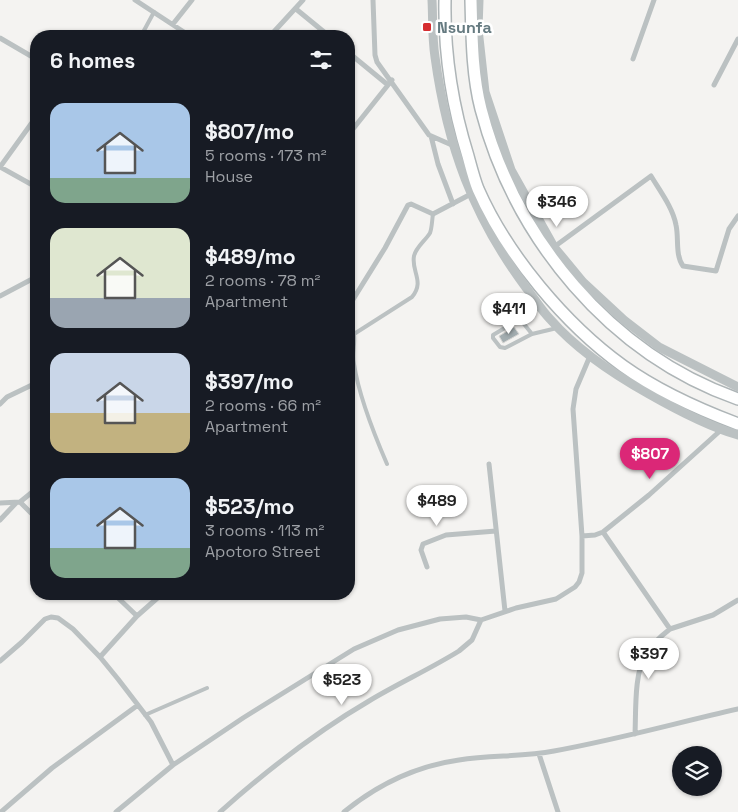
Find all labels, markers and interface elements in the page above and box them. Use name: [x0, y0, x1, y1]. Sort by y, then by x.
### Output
place label: Nsunfa: [437, 17, 492, 38]
marker: Nsunfa: [421, 21, 433, 33]
icon: filters: [307, 46, 335, 74]
text: 6 homes: [50, 47, 135, 74]
text: $807/mo: [205, 118, 294, 145]
icon: home: [90, 123, 150, 183]
text: 5 rooms · 173 m²: [205, 145, 327, 166]
text: House: [205, 166, 253, 187]
pin: $346: [527, 186, 587, 228]
text: $346: [537, 191, 577, 212]
text: $489/mo: [205, 243, 296, 270]
icon: home: [90, 248, 150, 308]
text: 2 rooms · 78 m²: [205, 270, 320, 291]
text: Apartment: [205, 291, 288, 312]
pin: $411: [479, 292, 539, 335]
text: $411: [492, 298, 526, 319]
text: $397/mo: [205, 368, 294, 395]
icon: home: [90, 373, 150, 433]
text: 2 rooms · 66 m²: [205, 395, 321, 416]
text: Apartment: [205, 416, 288, 437]
pin: $807: [620, 438, 680, 480]
text: $807: [631, 443, 669, 464]
pin: $489: [407, 484, 467, 527]
text: $489: [417, 490, 457, 511]
text: $523/mo: [205, 493, 294, 520]
icon: home: [90, 498, 150, 558]
text: 3 rooms · 113 m²: [205, 520, 324, 541]
text: Apotoro Street: [205, 541, 321, 562]
pin: $397: [619, 638, 679, 680]
text: $397: [630, 643, 668, 664]
pin: $523: [312, 664, 372, 706]
text: $523: [323, 669, 361, 690]
map controls: [672, 746, 722, 796]
button: layers: [672, 746, 722, 796]

